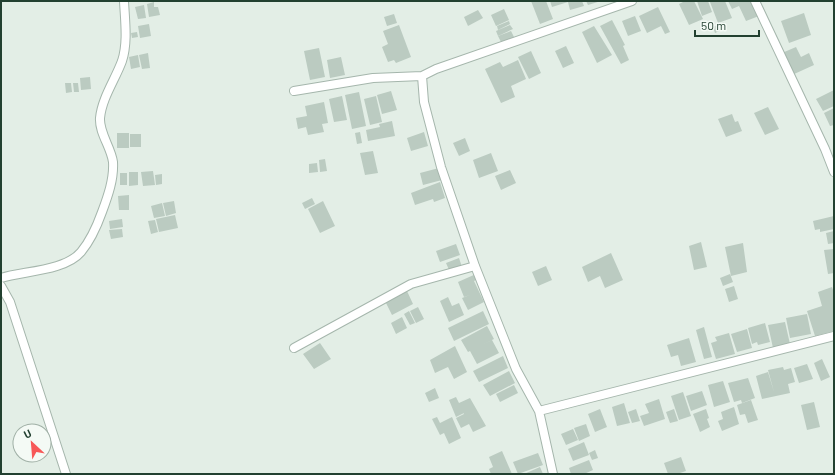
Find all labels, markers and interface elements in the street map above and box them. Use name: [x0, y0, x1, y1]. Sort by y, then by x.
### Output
scale bar: [695, 12, 759, 38]
text: 50 m: [701, 18, 726, 32]
north arrow: [12, 423, 52, 463]
text: U: [21, 426, 33, 441]

